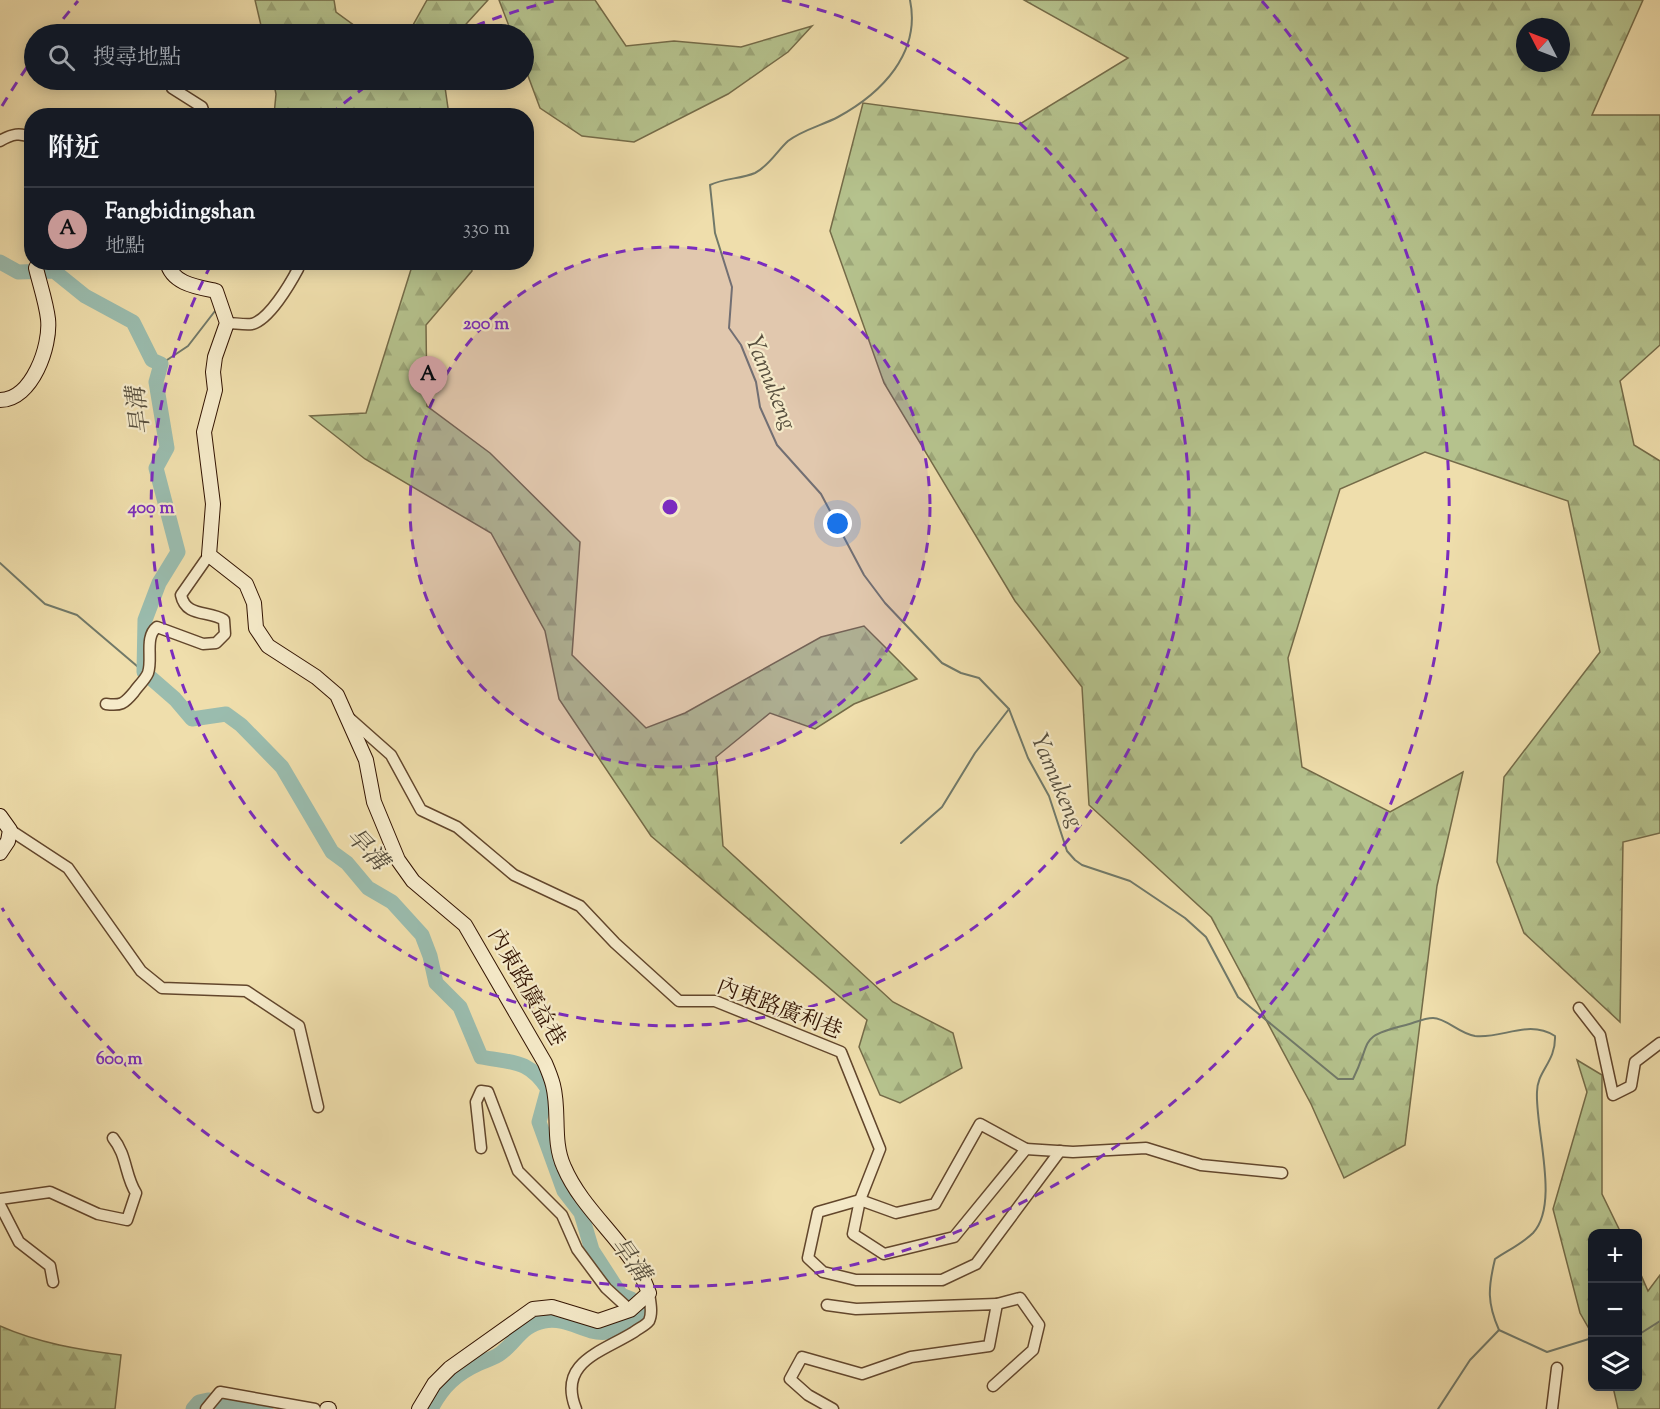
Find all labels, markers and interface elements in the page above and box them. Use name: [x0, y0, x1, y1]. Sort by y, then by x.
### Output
north arrow: [1516, 18, 1570, 72]
search box: [24, 24, 534, 90]
icon: search: [45, 41, 78, 74]
text: 搜尋地點: [93, 43, 181, 75]
text: 附近: [48, 131, 100, 168]
text: Fangbidingshan: [105, 197, 255, 229]
text: A: [59, 215, 76, 244]
text: 330 m: [463, 215, 510, 244]
text: 地點: [105, 233, 145, 262]
text: 200 m: [463, 312, 509, 338]
water label: Yamukeng: [736, 330, 804, 436]
pin: A: [408, 356, 448, 406]
water label: 旱溝: [120, 381, 160, 437]
text: 400 m: [127, 496, 174, 522]
centre of rings: [660, 497, 680, 517]
your location: [823, 509, 852, 538]
water label: Yamukeng: [1021, 728, 1091, 834]
water label: 旱溝: [337, 821, 398, 882]
street label: 內東路廣益巷: [478, 923, 572, 1053]
street label: 內東路廣利巷: [712, 971, 846, 1049]
text: 600 m: [96, 1047, 142, 1073]
map controls: [1588, 1229, 1642, 1391]
button: +: [1588, 1229, 1642, 1283]
water label: 旱溝: [601, 1231, 659, 1293]
button: −: [1588, 1283, 1642, 1337]
button: layers: [1588, 1337, 1642, 1391]

